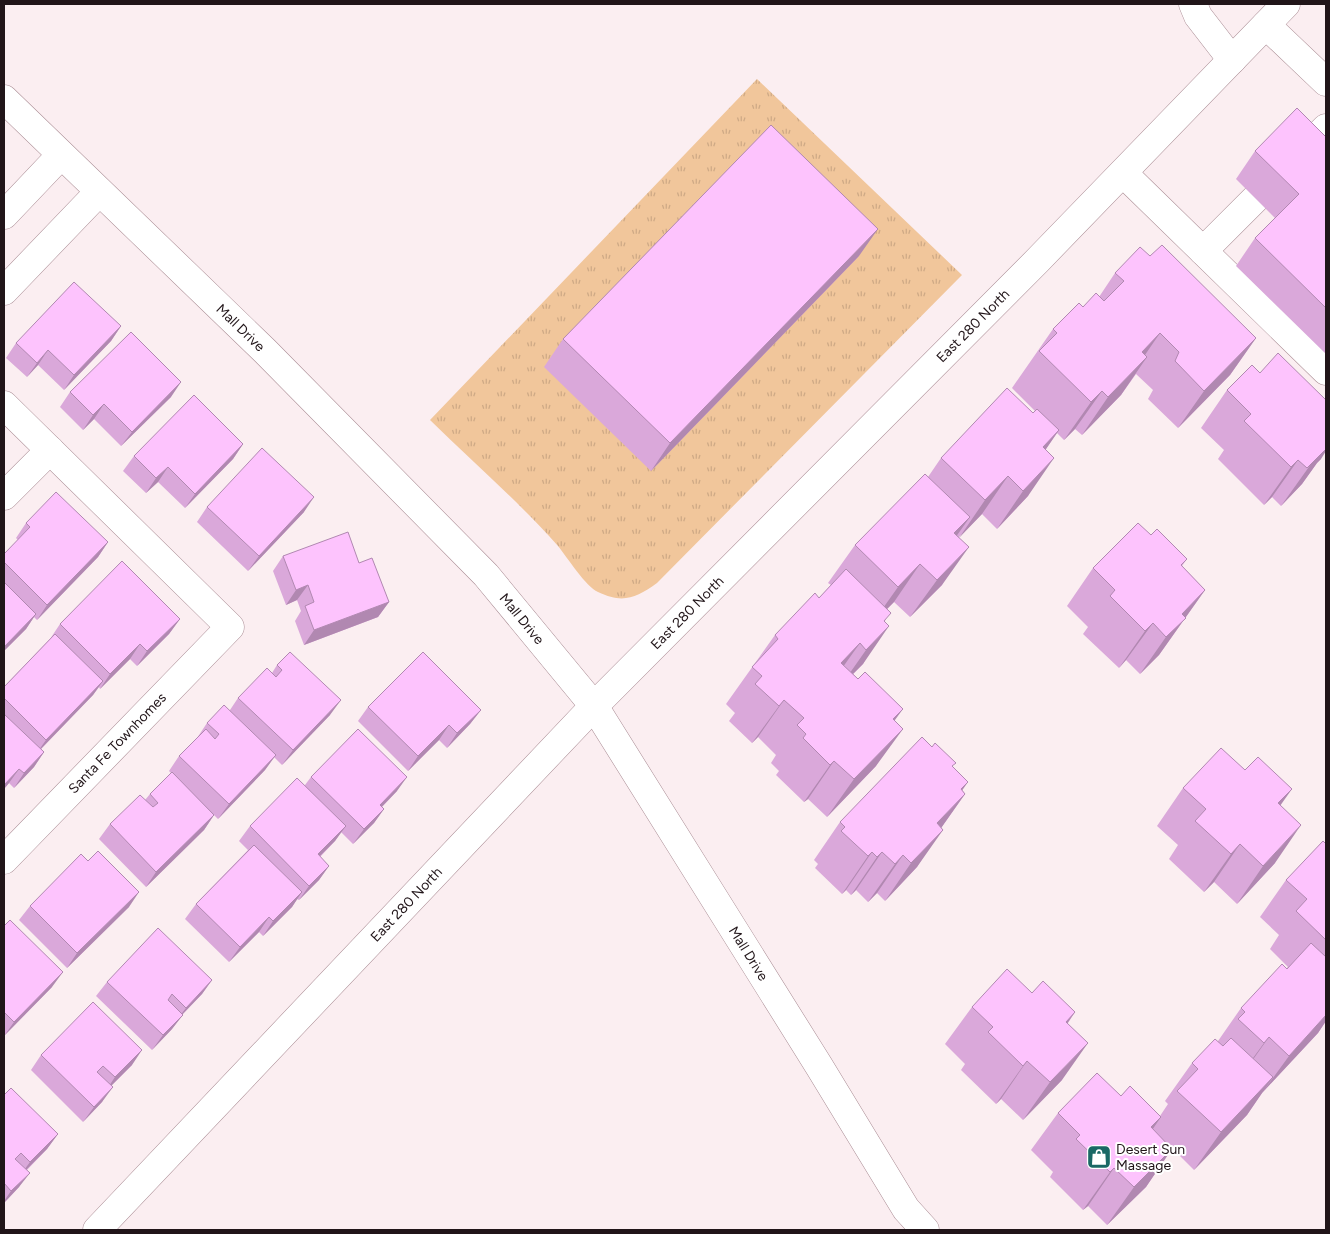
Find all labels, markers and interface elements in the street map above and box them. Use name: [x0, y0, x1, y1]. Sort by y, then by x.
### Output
street label: East 280 North: [933, 286, 1013, 366]
street label: Mall Drive: [212, 301, 268, 355]
street label: East 280 North: [647, 573, 728, 653]
street label: Mall Drive: [496, 590, 548, 648]
street label: Santa Fe Townhomes: [65, 689, 170, 797]
street label: East 280 North: [367, 864, 446, 945]
street label: Mall Drive: [725, 923, 772, 984]
place label: Desert Sun Massage: [1116, 1141, 1185, 1174]
shop icon: Desert Sun Massage: [1086, 1144, 1112, 1170]

